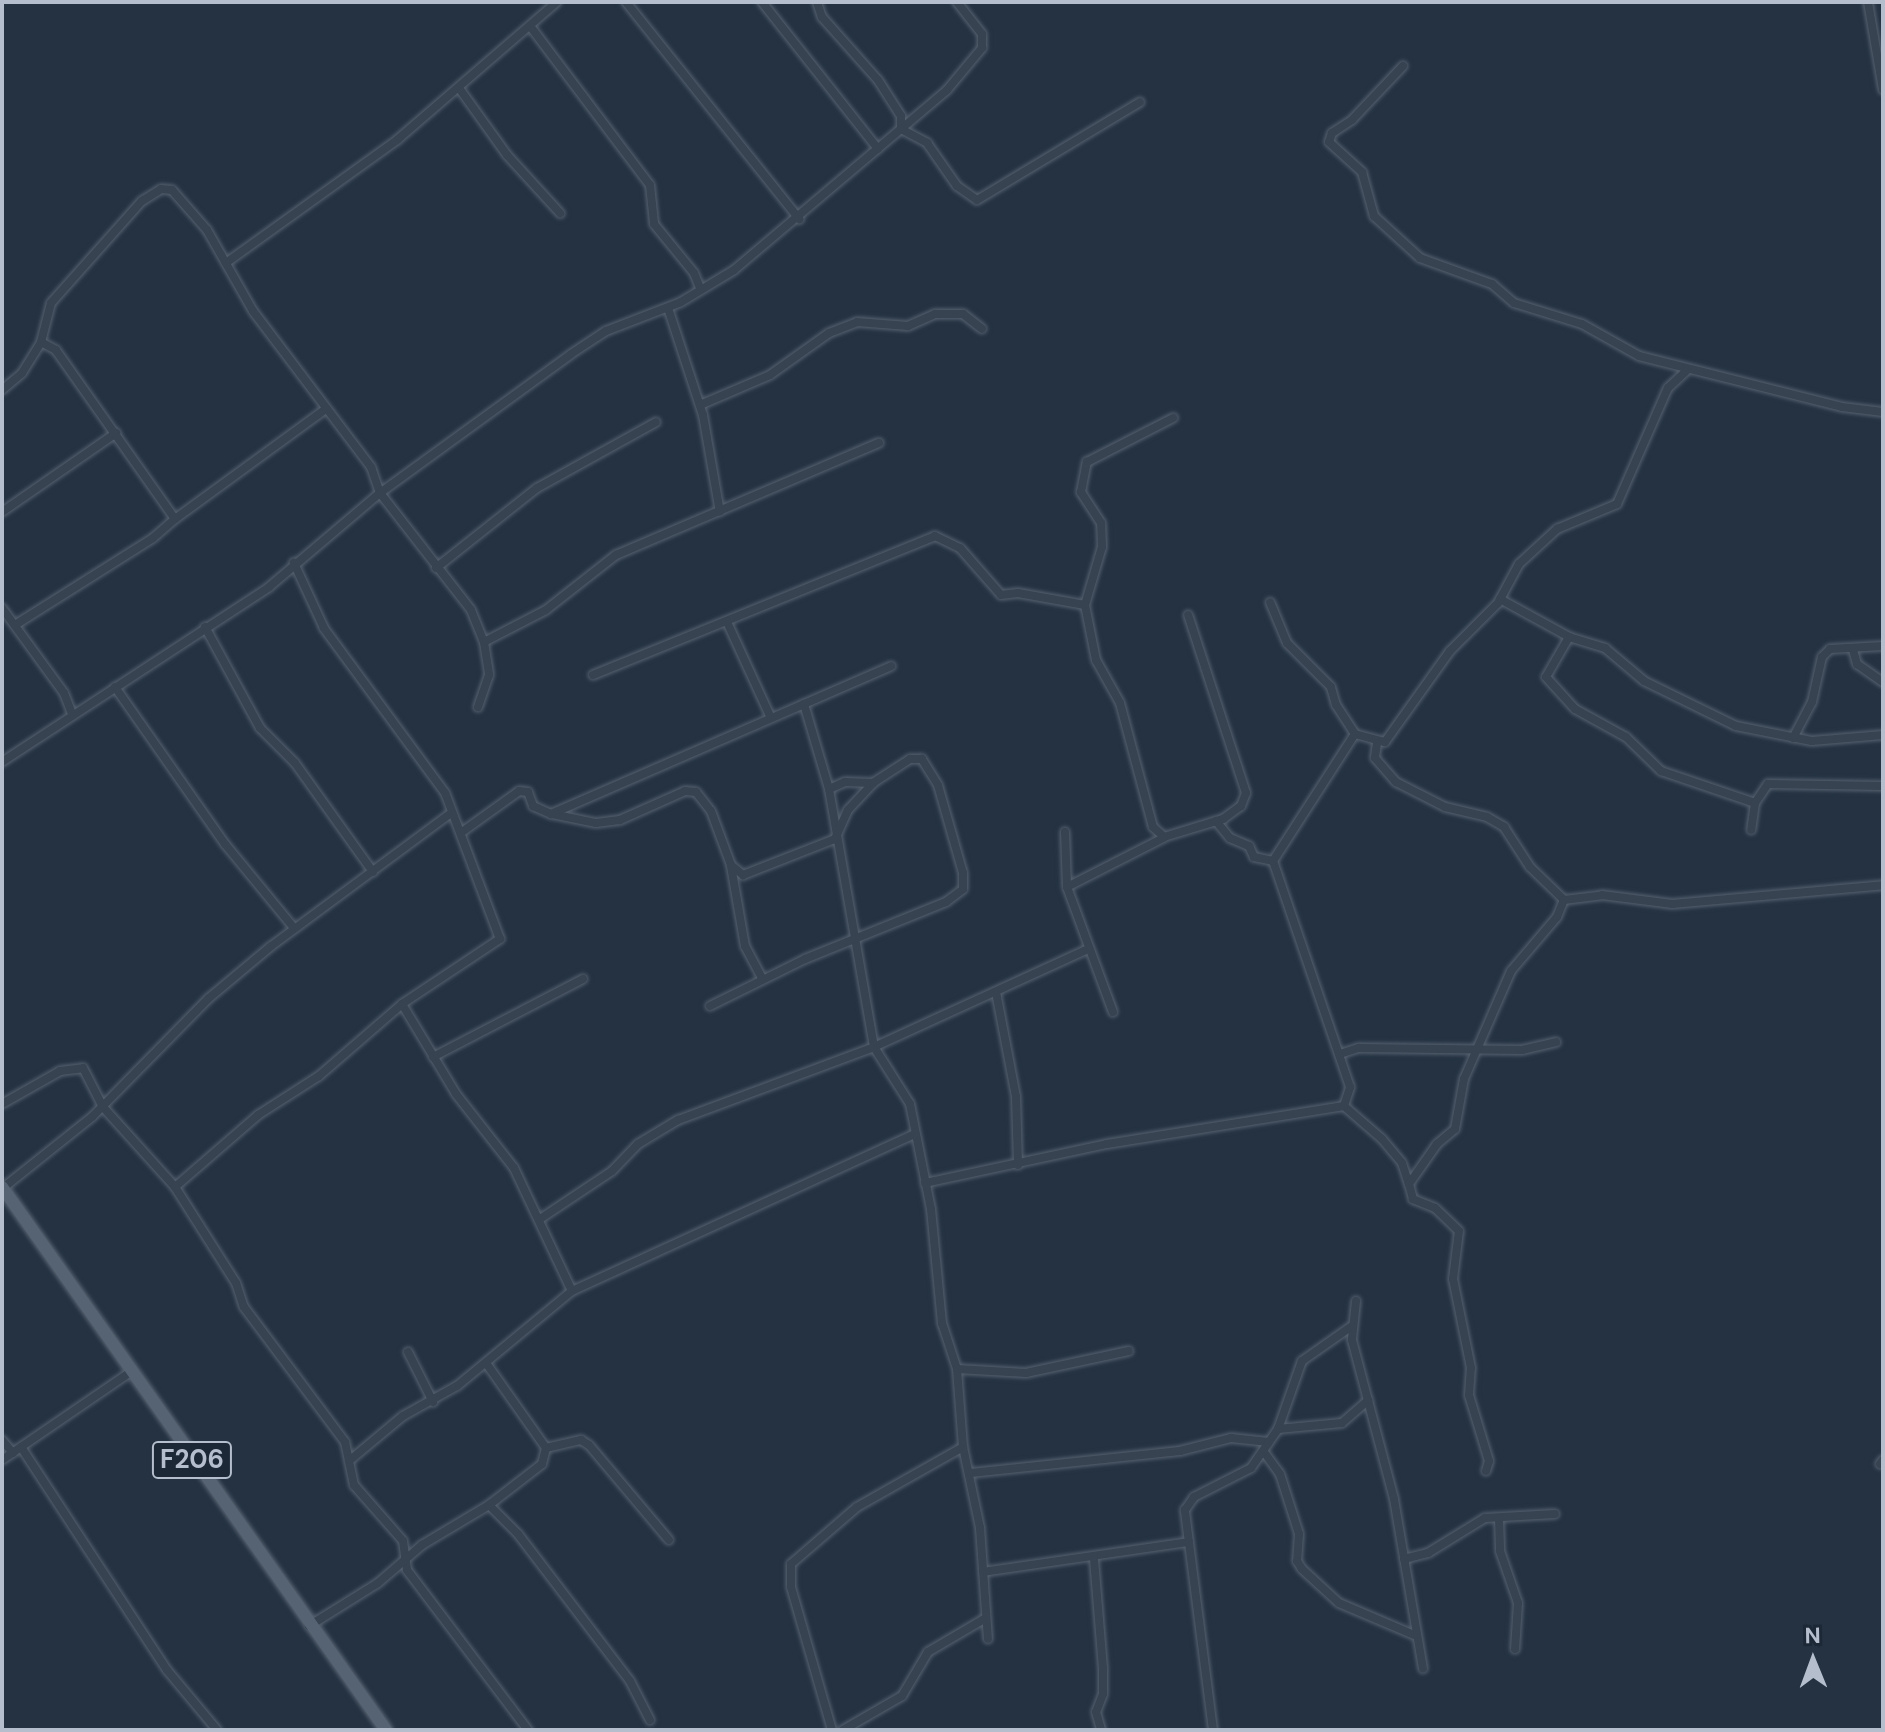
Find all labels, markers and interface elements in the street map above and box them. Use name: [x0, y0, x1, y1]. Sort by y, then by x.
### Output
road number: F206: [150, 1438, 234, 1482]
north arrow: [1773, 1620, 1853, 1700]
text: N: [1804, 1621, 1821, 1650]

